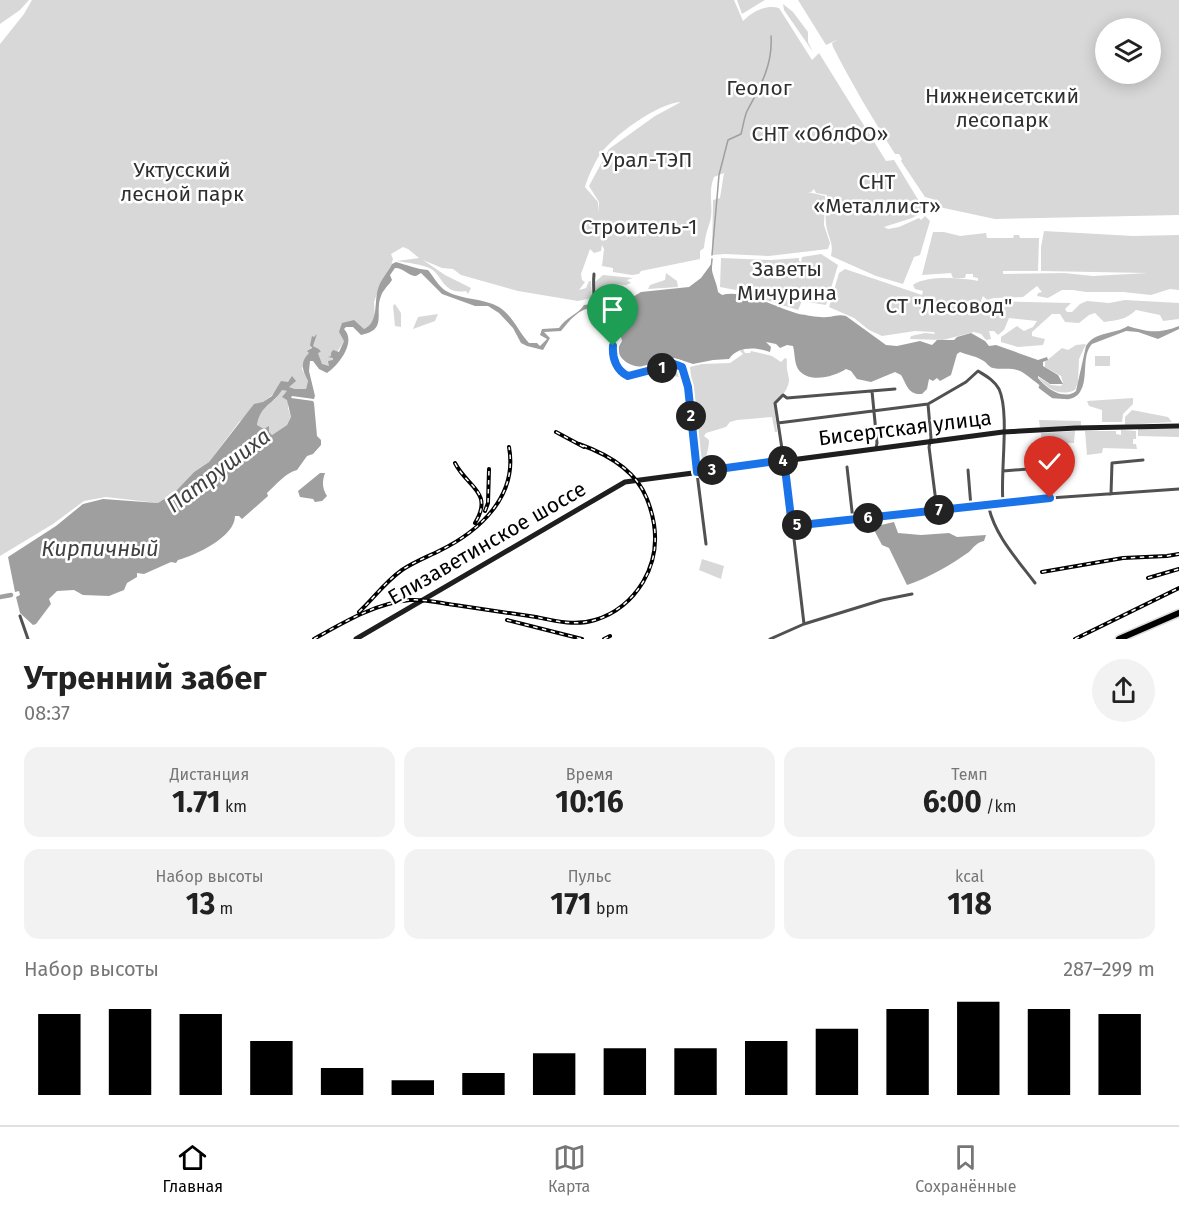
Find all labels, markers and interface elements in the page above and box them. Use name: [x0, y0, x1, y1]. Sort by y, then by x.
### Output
map controls: [1095, 18, 1161, 84]
button: layers: [1095, 18, 1161, 84]
park label: Геолог: [726, 75, 792, 101]
park label: Нижнеисетский лесопарк: [925, 83, 1079, 133]
park label: СНТ «ОблФО»: [752, 121, 888, 147]
park label: Урал-ТЭП: [602, 147, 692, 173]
park label: Уктусский лесной парк: [120, 157, 244, 207]
park label: СНТ «Металлист»: [813, 169, 941, 219]
park label: Строитель-1: [581, 214, 697, 240]
park label: Заветы Мичурина: [737, 256, 837, 306]
pin: [587, 284, 638, 346]
icon: arrive: [596, 293, 629, 326]
park label: СТ "Лесовод": [886, 293, 1012, 319]
pin: 1: [647, 353, 677, 383]
text: 1: [658, 358, 666, 377]
pin: 2: [676, 401, 706, 431]
street label: Бисертская улица: [817, 404, 993, 452]
text: 2: [687, 406, 695, 425]
water label: Патрушиха: [161, 422, 276, 518]
pin: [1024, 436, 1075, 498]
icon: check: [1033, 445, 1066, 478]
pin: 4: [768, 446, 798, 476]
text: 4: [778, 451, 788, 470]
pin: 3: [697, 455, 727, 485]
text: 3: [708, 460, 716, 479]
street label: Елизаветинское шоссе: [383, 476, 591, 610]
pin: 7: [924, 495, 954, 525]
text: 7: [935, 500, 943, 519]
pin: 6: [853, 503, 883, 533]
text: 6: [863, 508, 873, 527]
pin: 5: [782, 510, 812, 540]
text: 5: [793, 515, 801, 534]
water label: Кирпичный: [41, 535, 159, 562]
text: Утренний забег: [24, 658, 267, 698]
button: share: [1092, 659, 1155, 722]
text: 08:37: [24, 701, 70, 725]
text: Дистанция: [170, 765, 249, 784]
text: Время: [566, 765, 613, 784]
text: Темп: [951, 765, 988, 784]
text: 1.71: [172, 784, 221, 820]
text: 10:16: [555, 784, 624, 820]
text: 6:00: [923, 784, 982, 820]
text: km: [221, 797, 247, 816]
text: /km: [982, 797, 1016, 816]
text: Набор высоты: [156, 867, 263, 886]
text: Пульс: [568, 867, 611, 886]
text: kcal: [955, 867, 984, 886]
text: 13: [186, 886, 215, 922]
text: 171: [550, 886, 592, 922]
text: 118: [947, 886, 992, 922]
text: m: [215, 899, 233, 918]
text: bpm: [592, 899, 629, 918]
text: Набор высоты: [24, 957, 159, 981]
text: 287–299 m: [1063, 957, 1155, 981]
tab: Главная: [162, 1141, 223, 1196]
tab: Карта: [548, 1141, 590, 1196]
tab: Сохранённые: [915, 1141, 1017, 1196]

